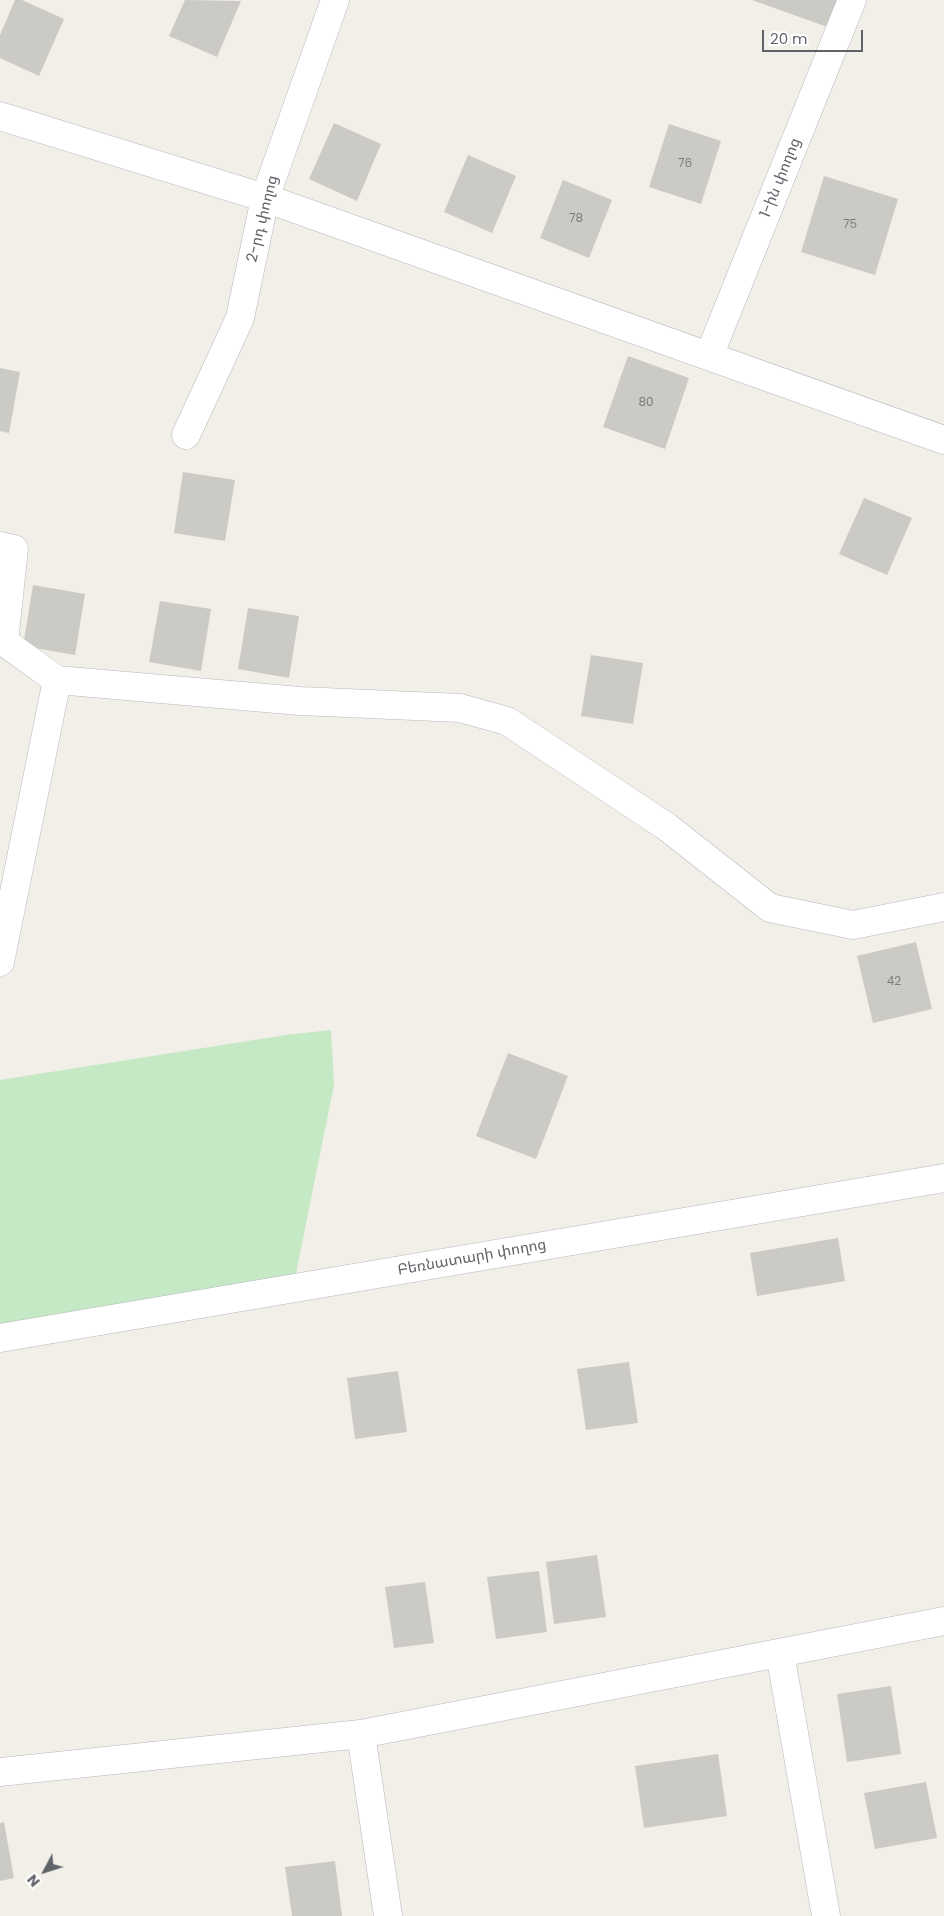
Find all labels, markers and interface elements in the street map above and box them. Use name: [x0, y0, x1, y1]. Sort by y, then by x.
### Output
scale bar: [764, 20, 865, 52]
text: 20 m: [770, 28, 808, 49]
street label: 1-ին փողոց: [757, 135, 805, 221]
house number: 76: [678, 157, 692, 171]
street label: 2-րդ փողոց: [244, 174, 282, 264]
house number: 78: [569, 212, 583, 226]
house number: 75: [843, 218, 857, 232]
house number: 80: [638, 396, 654, 410]
house number: 42: [887, 975, 901, 989]
street label: Բեռնատարի փողոց: [396, 1236, 548, 1280]
north arrow: [20, 1846, 70, 1896]
text: N: [22, 1870, 45, 1891]

